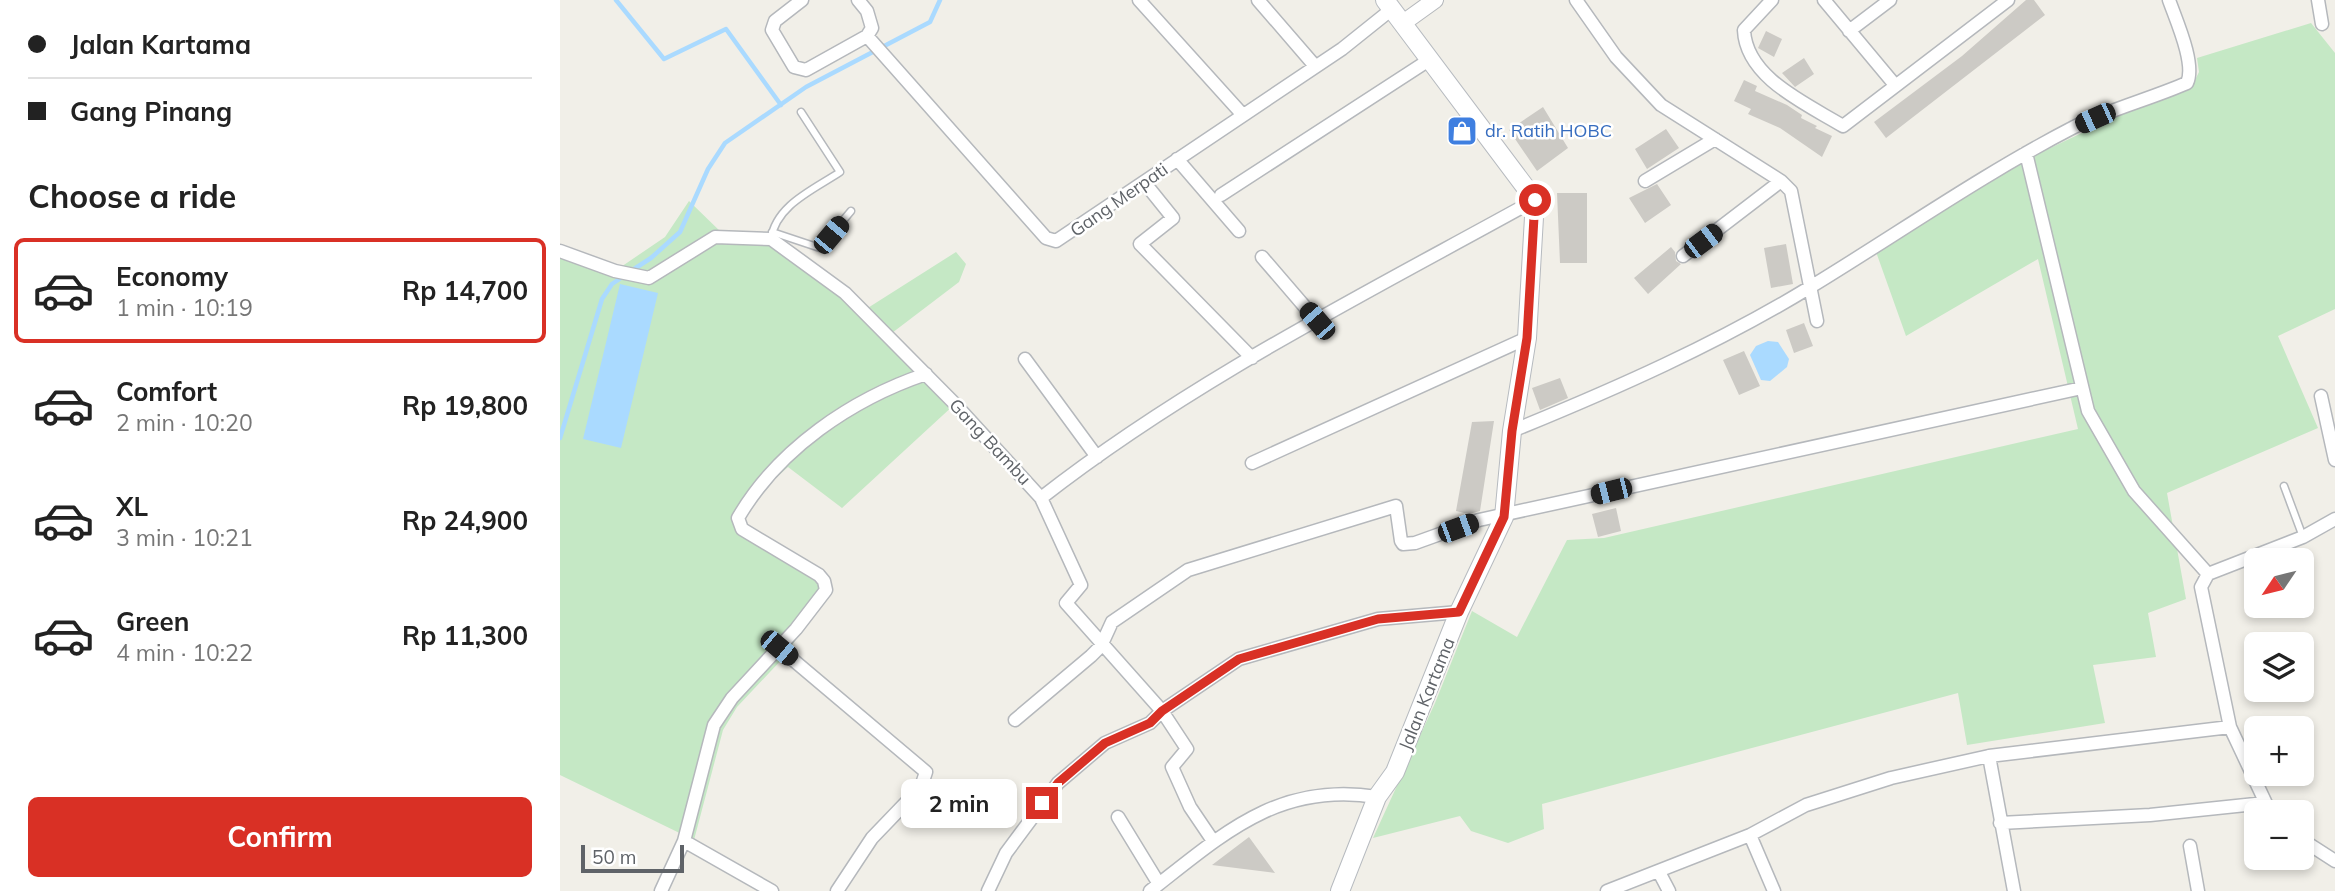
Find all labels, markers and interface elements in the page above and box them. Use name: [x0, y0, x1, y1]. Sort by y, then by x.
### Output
text: Jalan Kartama: [70, 28, 251, 61]
text: Gang Pinang: [70, 95, 232, 128]
car: [2072, 100, 2119, 136]
shop icon: dr. Ratih HOBC: [1445, 114, 1479, 148]
place label: dr. Ratih HOBC: [1485, 119, 1612, 142]
street label: Gang Merpati: [1065, 157, 1172, 242]
text: Choose a ride: [28, 176, 236, 216]
route start: [1519, 184, 1551, 216]
car: [810, 212, 853, 258]
car: [1680, 220, 1727, 262]
icon: car: [32, 259, 95, 322]
text: Economy: [116, 260, 228, 293]
text: Rp 14,700: [402, 274, 528, 307]
text: 1 min · 10:19: [116, 293, 253, 322]
car: [1296, 298, 1339, 344]
icon: car: [32, 374, 95, 437]
text: Comfort: [116, 375, 217, 408]
text: Rp 19,800: [402, 389, 528, 422]
street label: Gang Bambu: [944, 394, 1036, 490]
text: 2 min · 10:20: [116, 408, 253, 437]
car: [1589, 476, 1634, 506]
icon: car: [32, 489, 95, 552]
text: XL: [116, 490, 148, 523]
text: Rp 24,900: [402, 504, 528, 537]
car: [1435, 511, 1482, 545]
text: 3 min · 10:21: [116, 523, 253, 552]
north arrow: [2244, 548, 2314, 618]
map controls: [2244, 548, 2314, 870]
icon: car: [32, 604, 95, 667]
text: Green: [116, 605, 189, 638]
text: Rp 11,300: [402, 619, 528, 652]
car: [757, 626, 802, 670]
button: layers: [2244, 632, 2314, 702]
street label: Jalan Kartama: [1393, 634, 1460, 754]
text: 4 min · 10:22: [116, 638, 253, 667]
button: +: [2244, 716, 2314, 786]
callout: 2 min: [902, 778, 1018, 828]
route end: [1026, 787, 1058, 819]
text: 2 min: [929, 789, 989, 818]
button: Confirm: [28, 797, 532, 877]
button: −: [2244, 800, 2314, 870]
scale bar: [581, 842, 684, 874]
text: 50 m: [592, 845, 636, 869]

